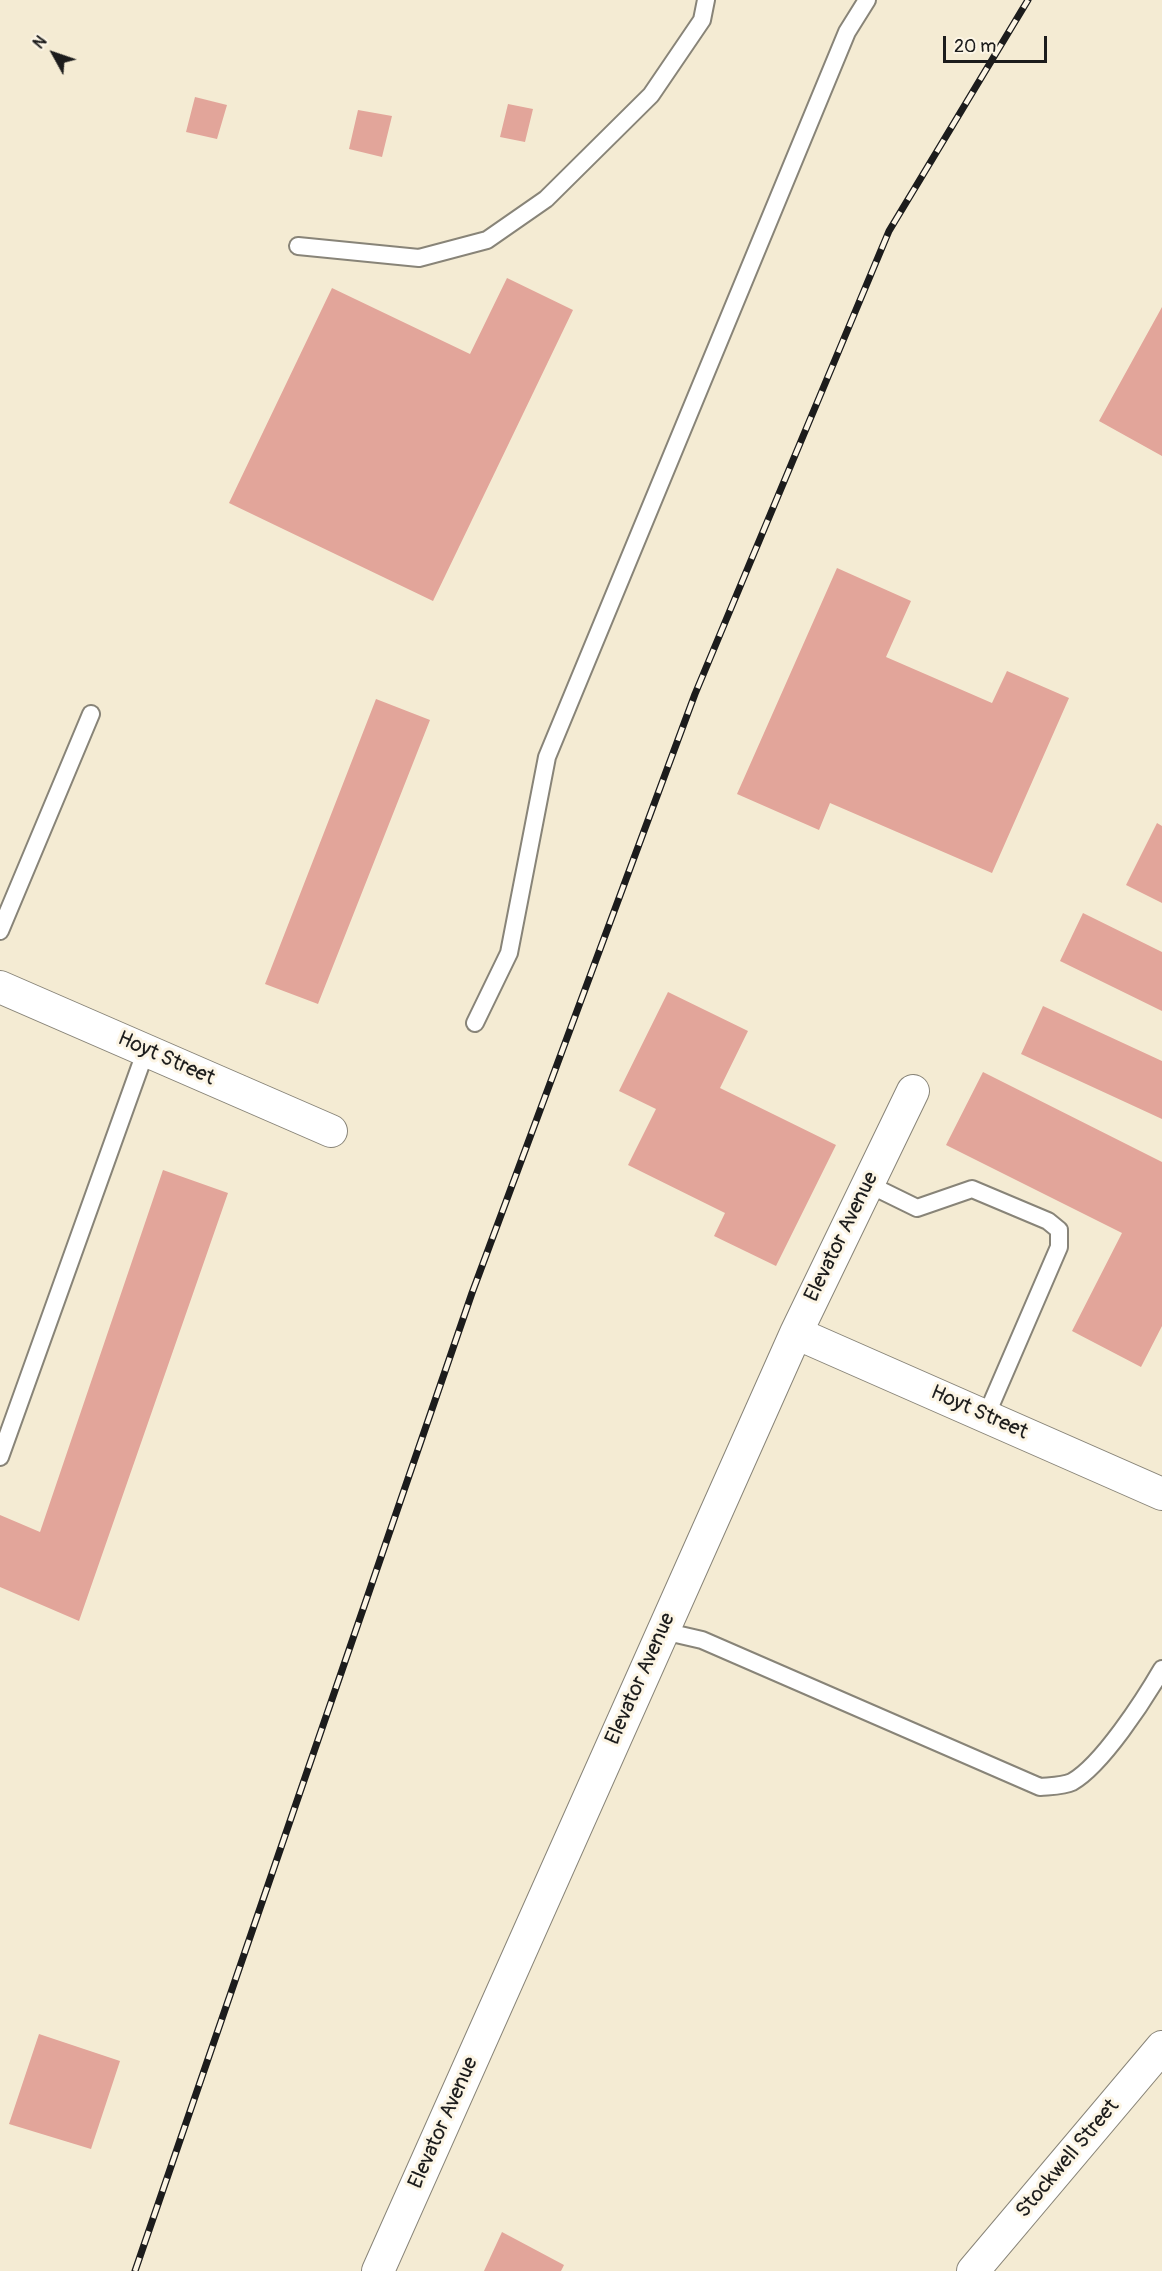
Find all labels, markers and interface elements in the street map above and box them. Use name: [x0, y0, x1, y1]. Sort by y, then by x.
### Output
north arrow: [24, 24, 84, 84]
scale bar: [946, 24, 1050, 62]
text: N: [29, 32, 51, 53]
text: 20 m: [954, 35, 996, 58]
street label: Hoyt Street: [114, 1026, 218, 1092]
street label: Elevator Avenue: [800, 1168, 884, 1306]
street label: Hoyt Street: [927, 1380, 1031, 1446]
street label: Elevator Avenue: [601, 1609, 681, 1749]
street label: Elevator Avenue: [404, 2053, 484, 2193]
street label: Stockwell Street: [1011, 2094, 1125, 2224]

